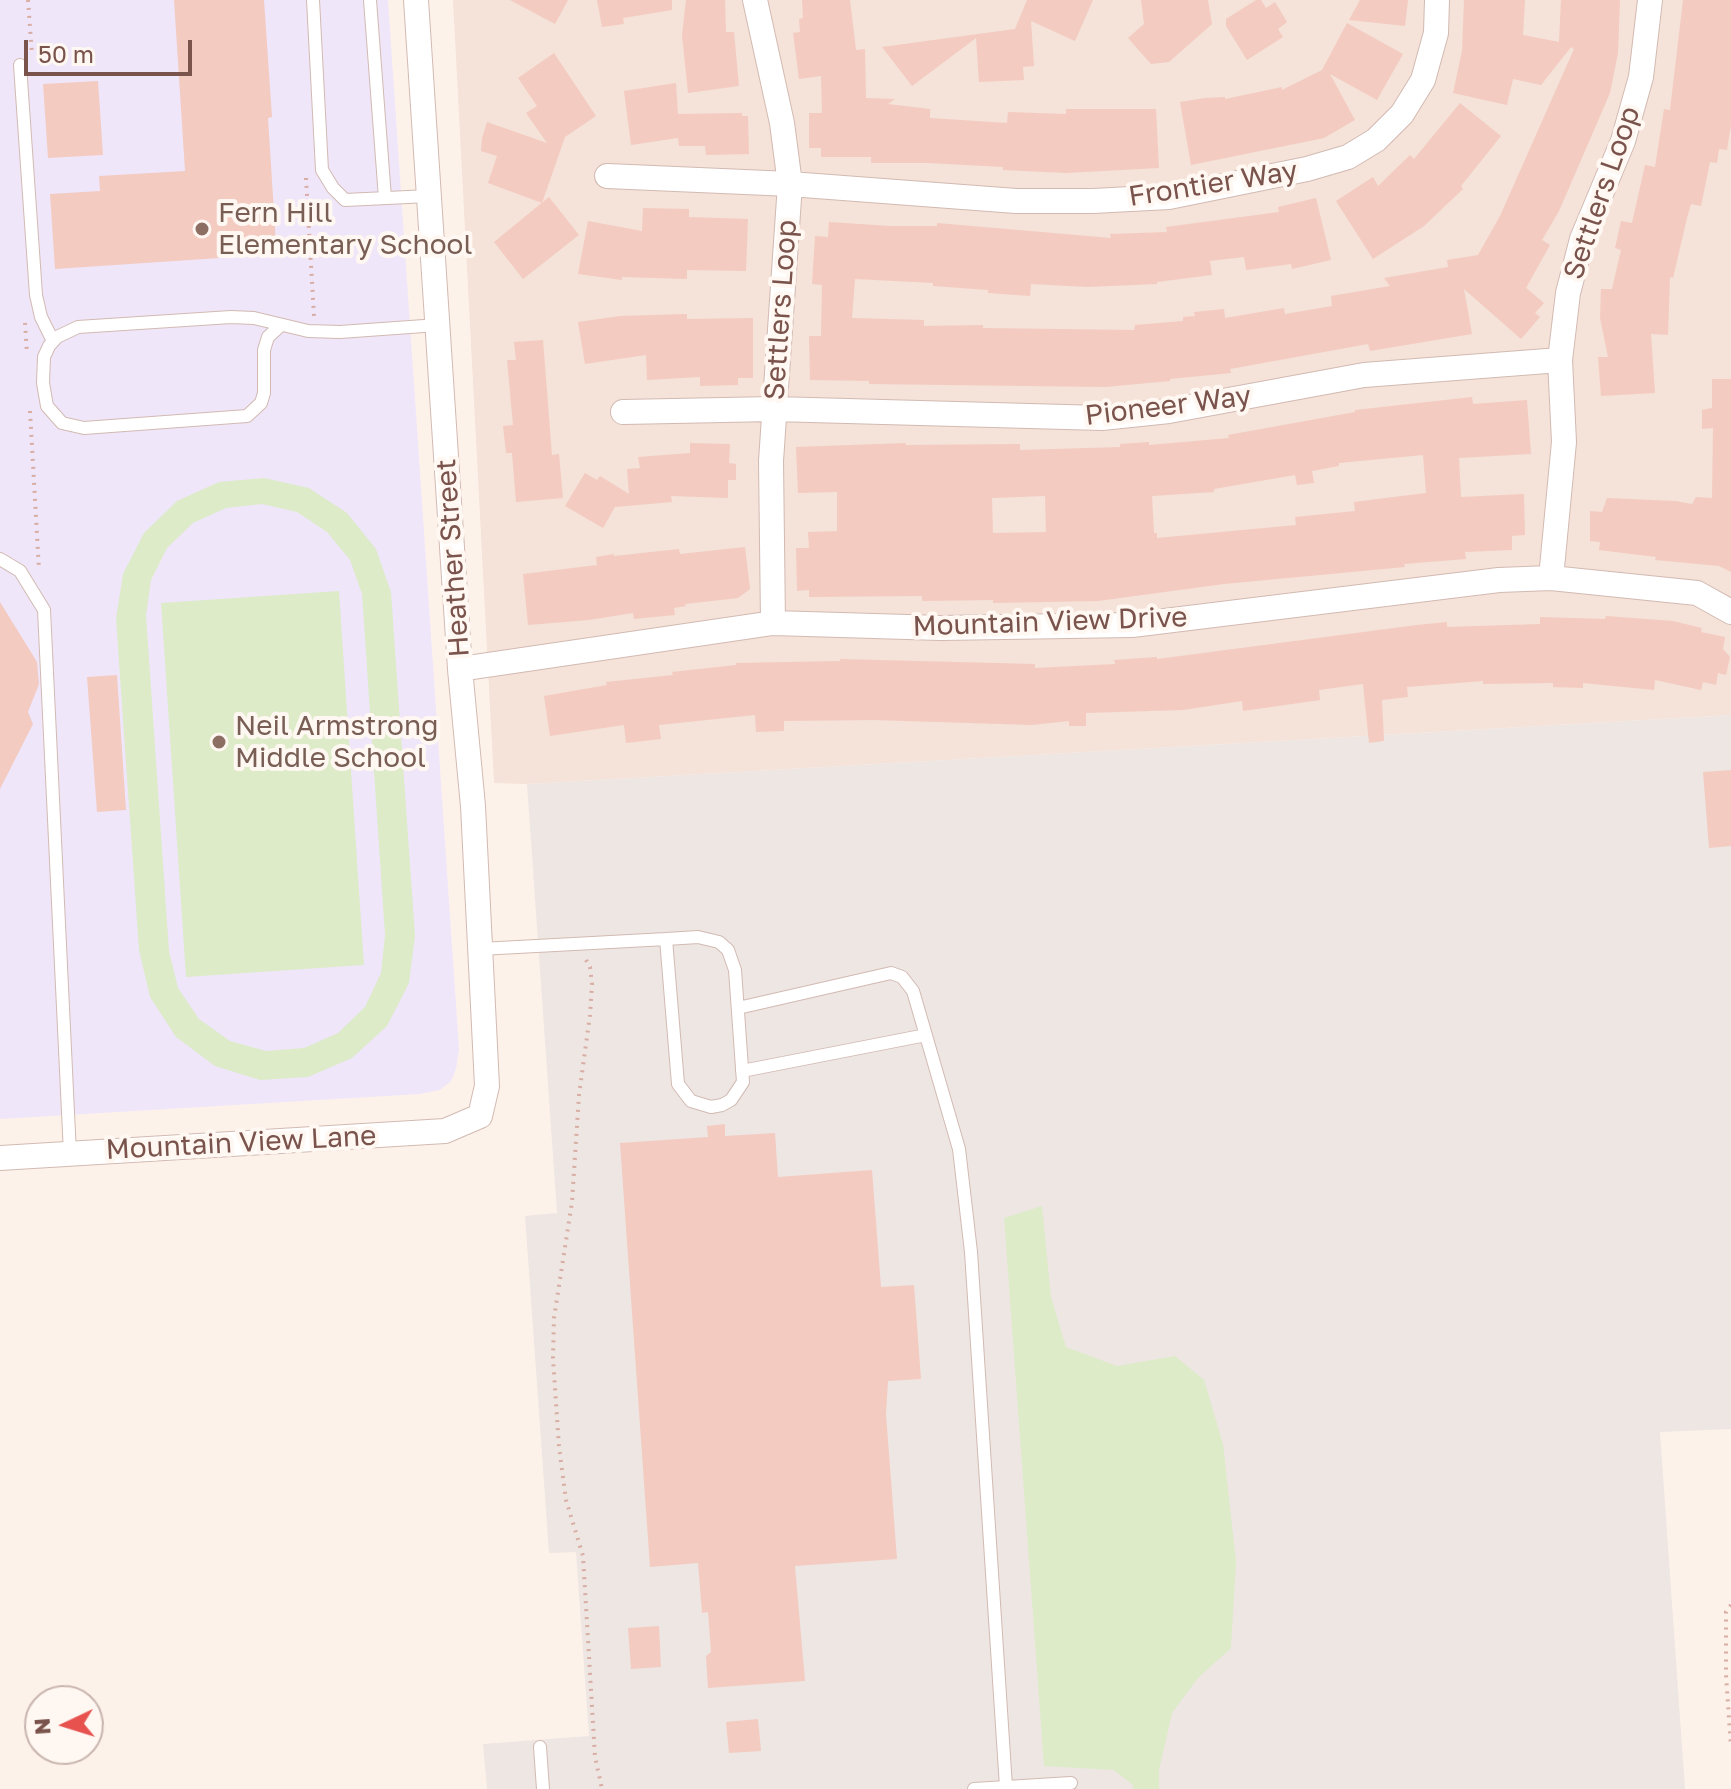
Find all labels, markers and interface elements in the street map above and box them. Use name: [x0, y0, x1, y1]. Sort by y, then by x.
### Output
scale bar: [28, 24, 196, 74]
text: 50 m: [38, 39, 94, 68]
street label: Settlers Loop: [1557, 102, 1647, 284]
street label: Frontier Way: [1126, 154, 1300, 214]
place label: Fern Hill Elementary School: [218, 196, 472, 262]
street label: Settlers Loop: [758, 219, 804, 401]
marker: Fern Hill Elementary School: [193, 220, 211, 238]
street label: Pioneer Way: [1083, 379, 1253, 433]
street label: Heather Street: [429, 458, 477, 658]
street label: Mountain View Drive: [912, 600, 1188, 644]
place label: Neil Armstrong Middle School: [235, 709, 438, 775]
marker: Neil Armstrong Middle School: [210, 733, 228, 751]
street label: Mountain View Lane: [105, 1119, 377, 1167]
north arrow: [24, 1685, 104, 1765]
text: N: [28, 1717, 56, 1736]

